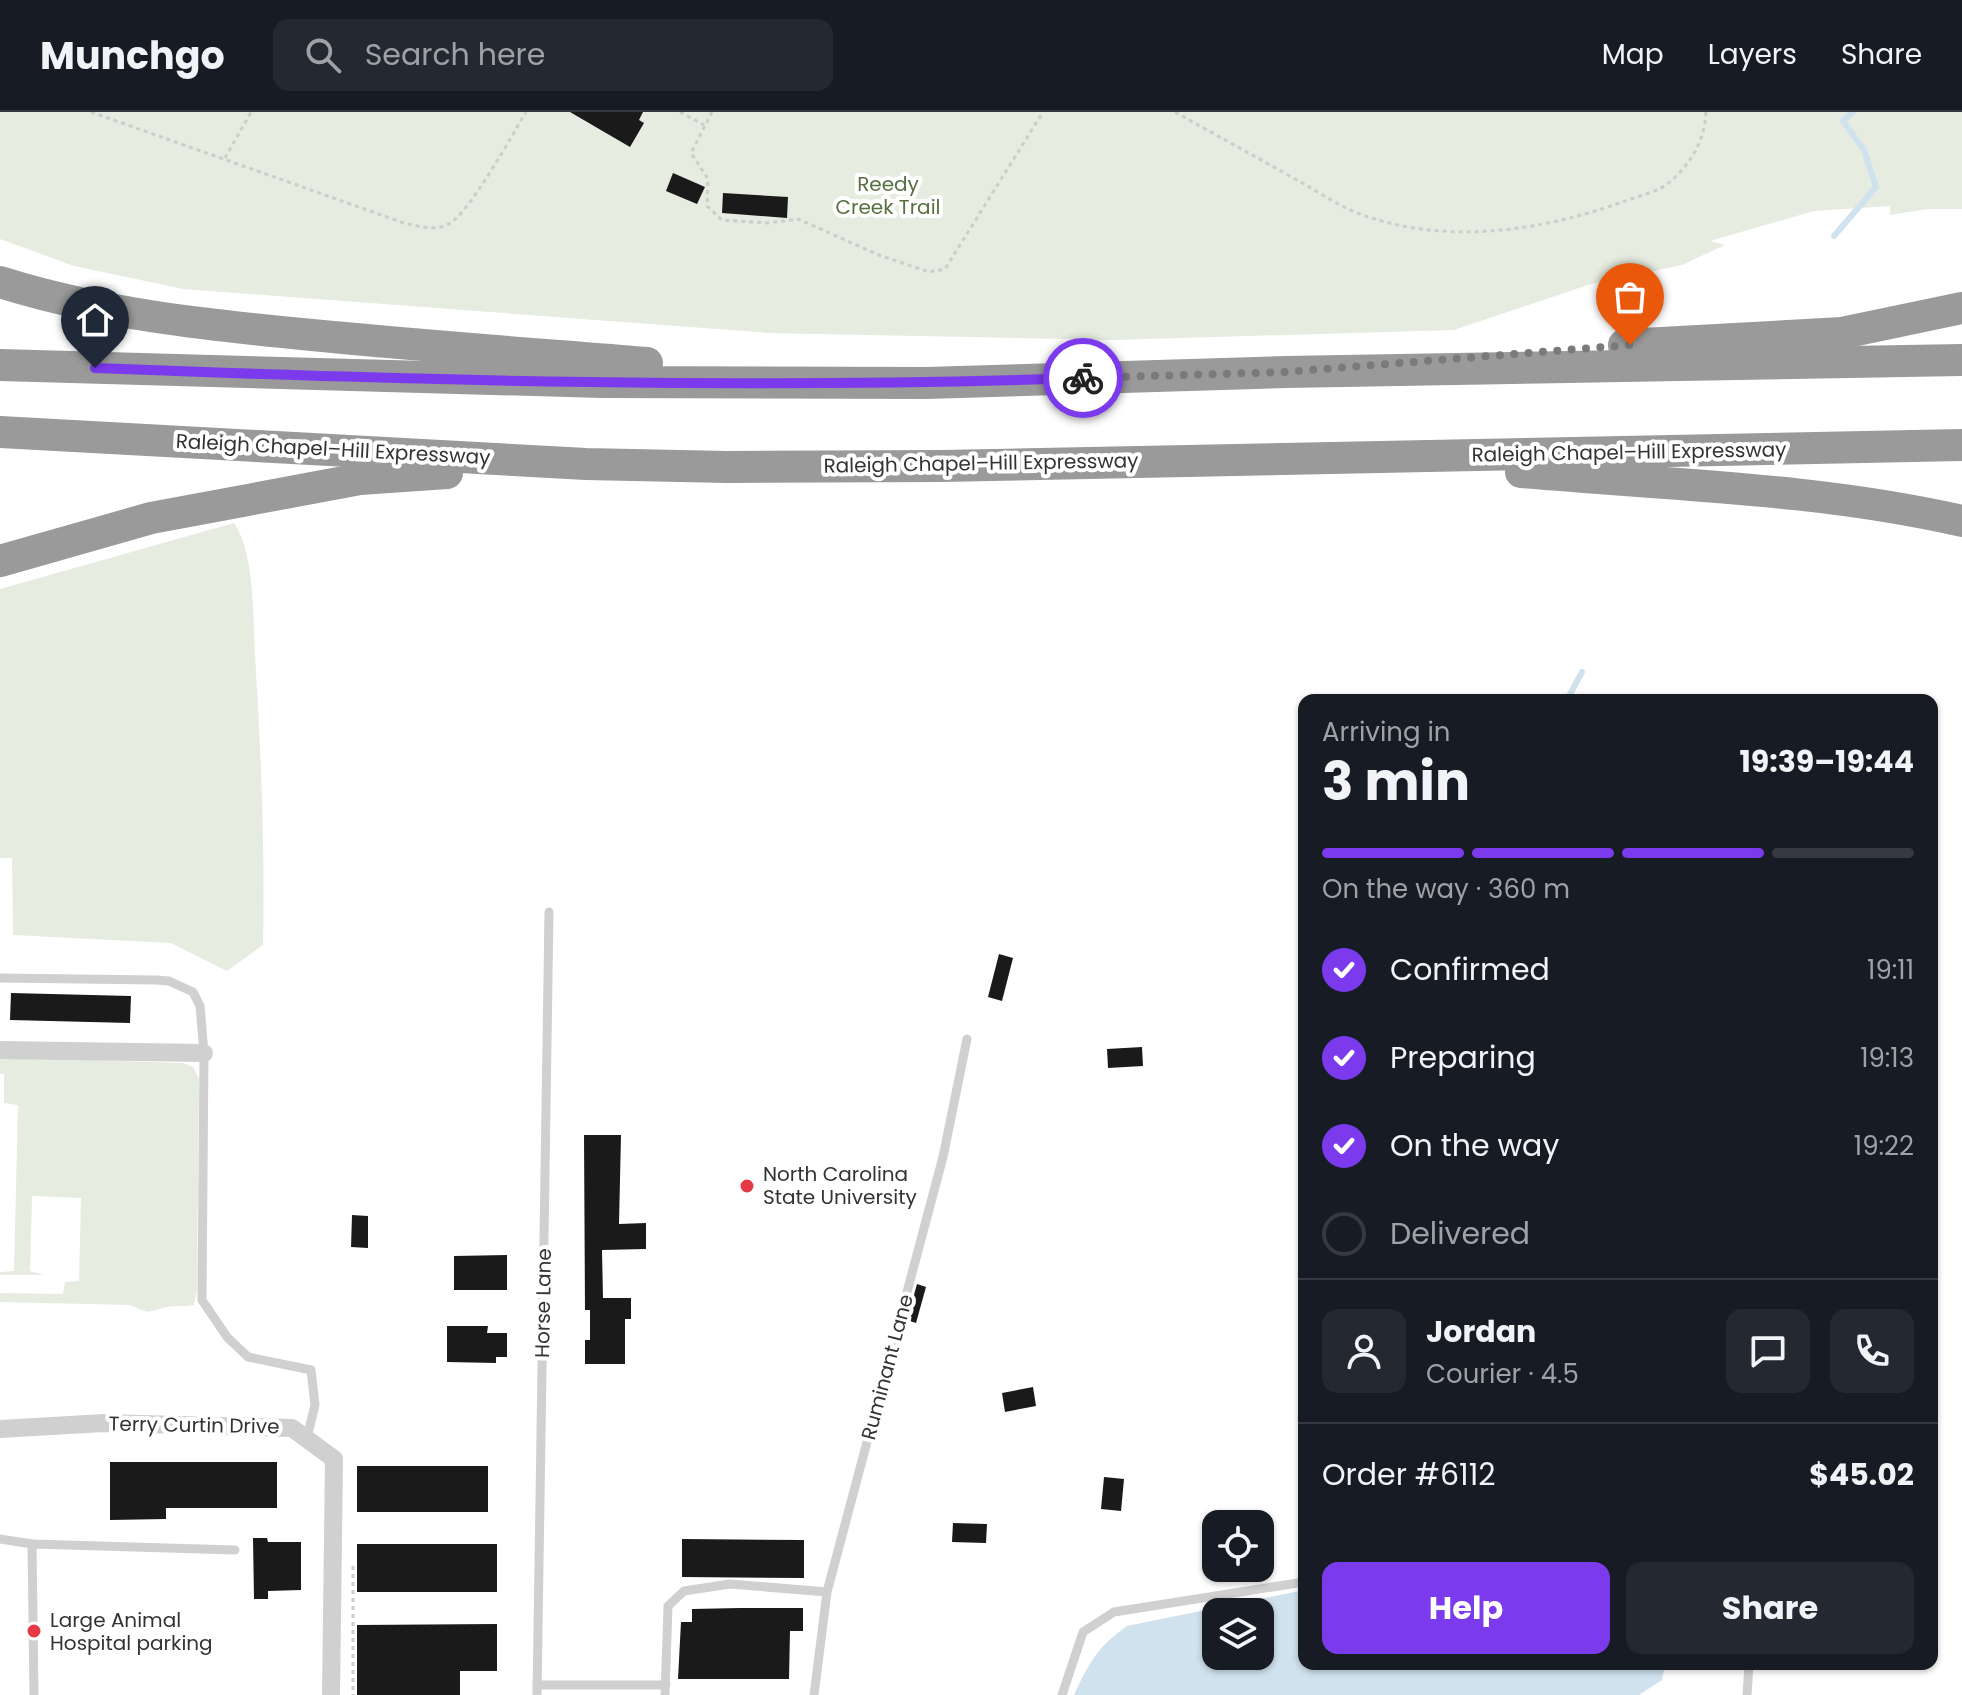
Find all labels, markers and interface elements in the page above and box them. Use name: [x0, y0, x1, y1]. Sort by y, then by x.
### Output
search box: [273, 19, 833, 91]
text: Munchgo: [40, 29, 225, 82]
icon: search: [301, 33, 345, 77]
text: Search here: [365, 33, 545, 76]
text: Map: [1602, 35, 1664, 74]
text: Layers: [1708, 35, 1797, 74]
text: Share: [1841, 35, 1922, 74]
park label: Reedy Creek Trail: [836, 170, 940, 221]
pin: [1596, 263, 1664, 345]
icon: bag: [1608, 275, 1652, 319]
pin: [61, 286, 129, 368]
icon: home: [73, 298, 117, 342]
courier: [1043, 338, 1123, 418]
icon: bike: [1061, 356, 1105, 400]
street label: Raleigh Chapel–Hill Expressway: [175, 427, 491, 471]
street label: Raleigh Chapel–Hill Expressway: [1471, 435, 1787, 469]
street label: Raleigh Chapel–Hill Expressway: [823, 446, 1139, 480]
text: Arriving in: [1322, 714, 1451, 750]
text: 19:39–19:44: [1739, 740, 1914, 783]
text: 3 min: [1322, 745, 1470, 818]
text: On the way · 360 m: [1322, 871, 1570, 907]
icon: check: [1322, 948, 1366, 992]
text: Confirmed: [1390, 948, 1550, 991]
text: 19:11: [1867, 952, 1914, 988]
icon: check: [1322, 1036, 1366, 1080]
text: Preparing: [1390, 1036, 1536, 1079]
text: 19:13: [1860, 1040, 1914, 1076]
icon: check: [1322, 1124, 1366, 1168]
text: On the way: [1390, 1124, 1559, 1167]
text: 19:22: [1854, 1128, 1914, 1164]
place label: North Carolina State University: [763, 1160, 917, 1211]
marker: North Carolina State University: [738, 1177, 756, 1195]
text: Delivered: [1390, 1212, 1530, 1255]
street label: Horse Lane: [528, 1248, 558, 1358]
street label: Ruminant Lane: [854, 1291, 920, 1443]
button: person: [1322, 1309, 1406, 1393]
button: chat: [1726, 1309, 1810, 1393]
button: phone: [1830, 1309, 1914, 1393]
text: Jordan: [1426, 1310, 1536, 1353]
text: Courier · 4.5: [1426, 1356, 1579, 1392]
street label: Terry Curtin Drive: [108, 1410, 280, 1440]
text: Order #6112: [1322, 1453, 1496, 1496]
text: $45.02: [1809, 1453, 1914, 1496]
map controls: [1202, 1510, 1274, 1670]
button: locate: [1202, 1510, 1274, 1582]
button: Help: [1322, 1562, 1610, 1654]
button: Share: [1626, 1562, 1914, 1654]
button: layers: [1202, 1598, 1274, 1670]
place label: Large Animal Hospital parking: [50, 1606, 213, 1657]
marker: Large Animal Hospital parking: [25, 1622, 43, 1640]

